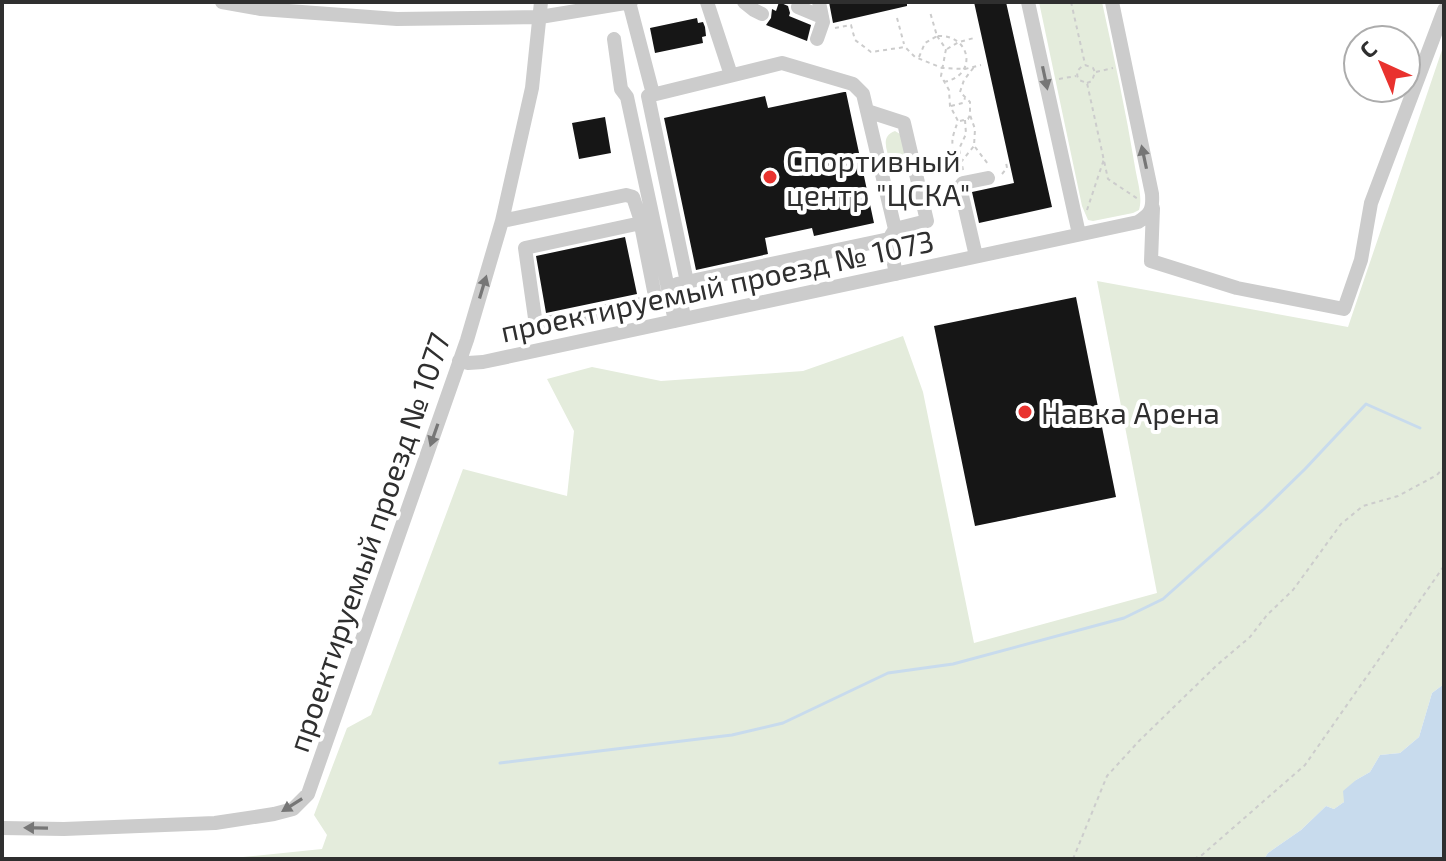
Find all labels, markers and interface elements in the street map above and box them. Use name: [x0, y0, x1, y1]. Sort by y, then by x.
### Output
north arrow: [1342, 24, 1422, 104]
text: С: [1354, 35, 1381, 63]
one-way arrow: [1039, 66, 1052, 91]
place label: Спортивный центр "ЦСКА": [786, 142, 970, 212]
one-way arrow: [1137, 144, 1150, 169]
marker: Спортивный центр "ЦСКА": [761, 168, 779, 186]
street label: проектируемый проезд № 1073: [497, 221, 937, 350]
one-way arrow: [477, 274, 490, 298]
street label: проектируемый проезд № 1077: [279, 328, 458, 757]
place label: Навка Арена: [1041, 394, 1220, 430]
marker: Навка Арена: [1016, 403, 1034, 421]
one-way arrow: [427, 423, 439, 447]
one-way arrow: [281, 797, 304, 812]
one-way arrow: [23, 822, 48, 835]

